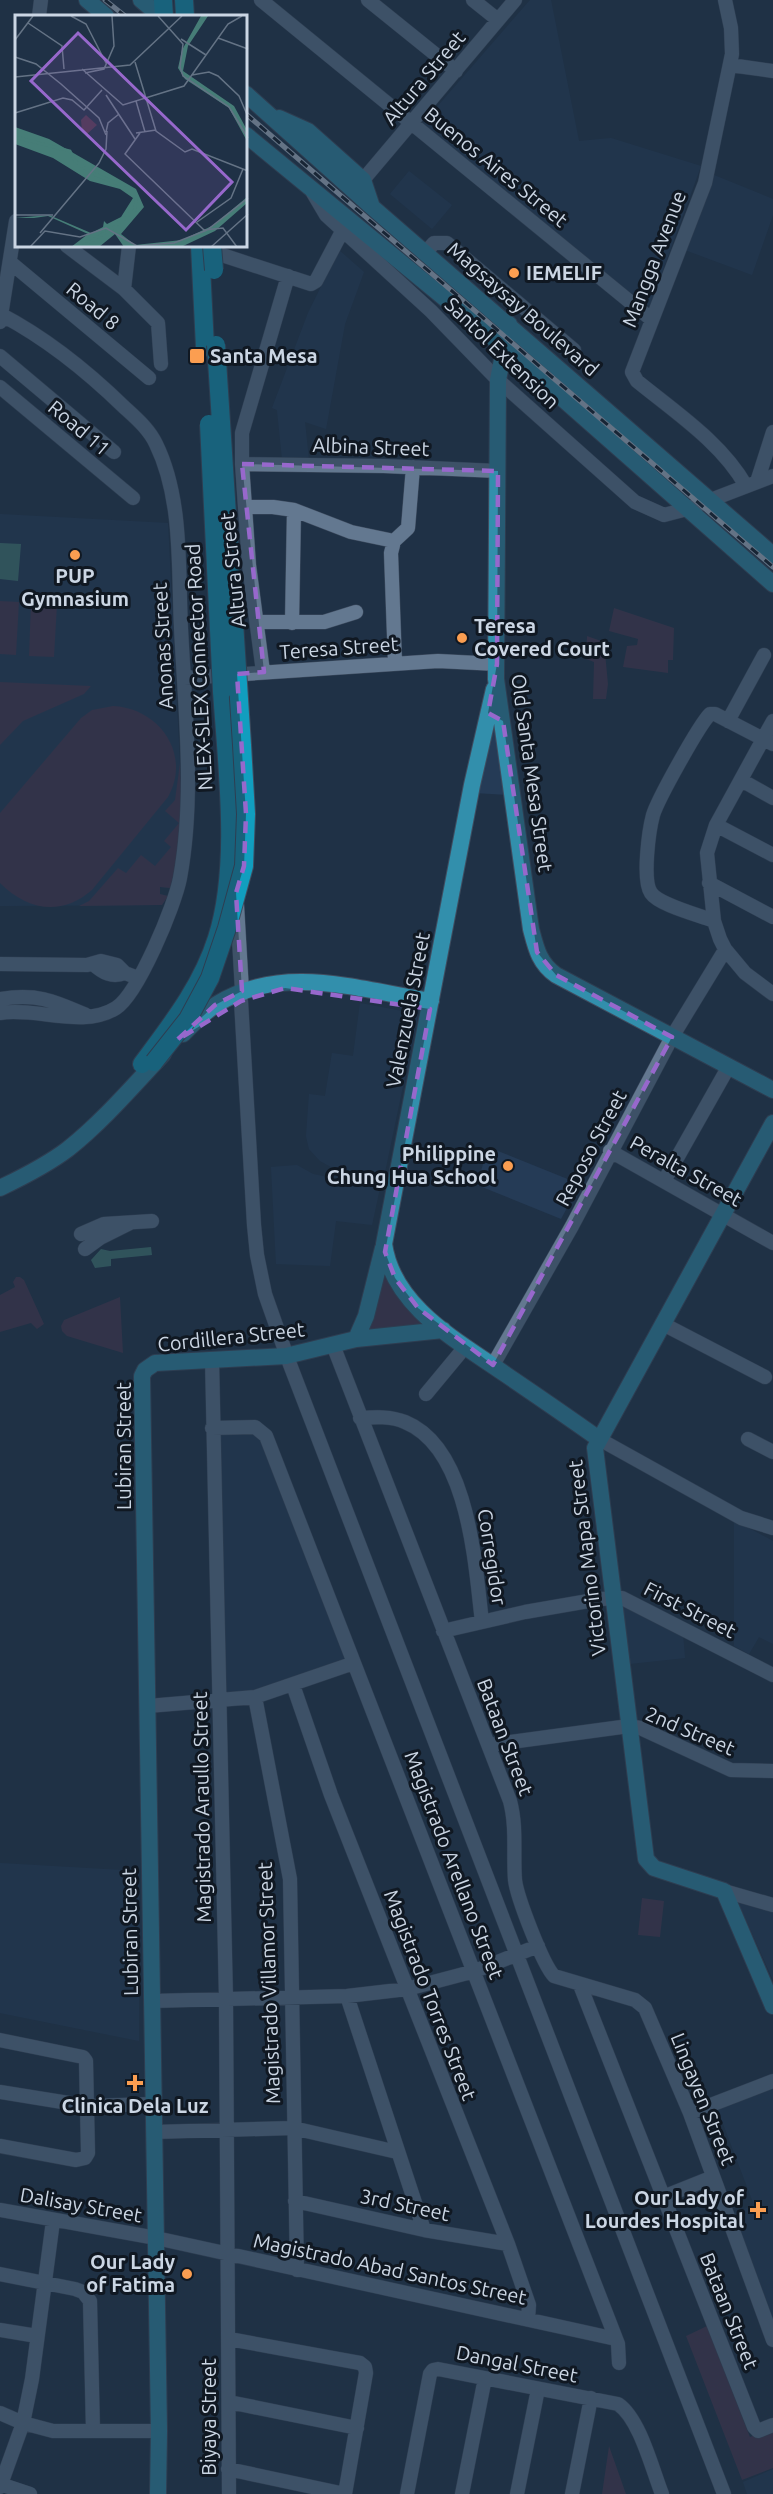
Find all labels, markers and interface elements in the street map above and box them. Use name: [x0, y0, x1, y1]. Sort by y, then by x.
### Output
inset map: [15, 15, 248, 248]
street label: Altura Street: [378, 26, 470, 129]
street label: Buenos Aires Street: [420, 102, 572, 231]
street label: Mangga Avenue: [617, 187, 690, 330]
street label: Magsaysay Boulevard: [443, 237, 603, 380]
place label: IEMELIF: [526, 261, 602, 284]
marker: IEMELIF: [507, 266, 521, 280]
street label: Road 8: [62, 277, 124, 334]
street label: Santol Extension: [440, 292, 564, 413]
place label: Santa Mesa: [210, 344, 318, 367]
marker: Santa Mesa: [188, 347, 206, 365]
street label: Road 11: [44, 395, 115, 460]
street label: Albina Street: [312, 433, 430, 460]
street label: Altura Street: [215, 511, 250, 629]
street label: NLEX-SLEX Connector Road: [181, 543, 216, 791]
marker: PUP Gymnasium: [68, 548, 82, 562]
place label: PUP Gymnasium: [21, 564, 129, 610]
street label: Anonas Street: [148, 582, 177, 710]
place label: Teresa Covered Court: [474, 614, 610, 660]
marker: Teresa Covered Court: [455, 631, 469, 645]
street label: Teresa Street: [279, 632, 399, 663]
street label: Old Santa Mesa Street: [507, 672, 558, 874]
street label: Valenzuela Street: [381, 930, 434, 1090]
street label: Reposo Street: [550, 1086, 631, 1210]
street label: Peralta Street: [626, 1130, 746, 1211]
place label: Philippine Chung Hua School: [327, 1142, 496, 1188]
marker: Philippine Chung Hua School: [501, 1159, 515, 1173]
street label: Cordillera Street: [156, 1317, 306, 1356]
street label: Lubiran Street: [112, 1382, 135, 1510]
street label: Victorino Mapa Street: [563, 1459, 610, 1657]
street label: Corregidor: [474, 1507, 512, 1607]
street label: First Street: [640, 1577, 740, 1643]
street label: Bataan Street: [473, 1675, 538, 1799]
street label: Magistrado Araullo Street: [188, 1691, 215, 1923]
street label: 2nd Street: [642, 1701, 738, 1760]
street label: Magistrado Arellano Street: [400, 1748, 509, 1982]
street label: Magistrado Villamor Street: [253, 1861, 284, 2105]
street label: Lubiran Street: [117, 1868, 142, 1996]
street label: Magistrado Torres Street: [380, 1886, 481, 2103]
street label: Lingayen Street: [666, 2029, 741, 2168]
marker: Clinica Dela Luz: [126, 2074, 144, 2092]
place label: Clinica Dela Luz: [61, 2094, 209, 2117]
street label: Dalisay Street: [18, 2182, 144, 2227]
street label: 3rd Street: [358, 2184, 452, 2225]
place label: Our Lady of Lourdes Hospital: [585, 2186, 745, 2232]
marker: Our Lady of Lourdes Hospital: [749, 2201, 767, 2219]
street label: Magistrado Abad Santos Street: [252, 2228, 529, 2309]
street label: Bataan Street: [696, 2249, 763, 2372]
place label: Our Lady of Fatima: [86, 2250, 175, 2296]
marker: Our Lady of Fatima: [180, 2267, 194, 2281]
street label: Dangal Street: [454, 2340, 580, 2387]
street label: Biyaya Street: [197, 2358, 220, 2476]

